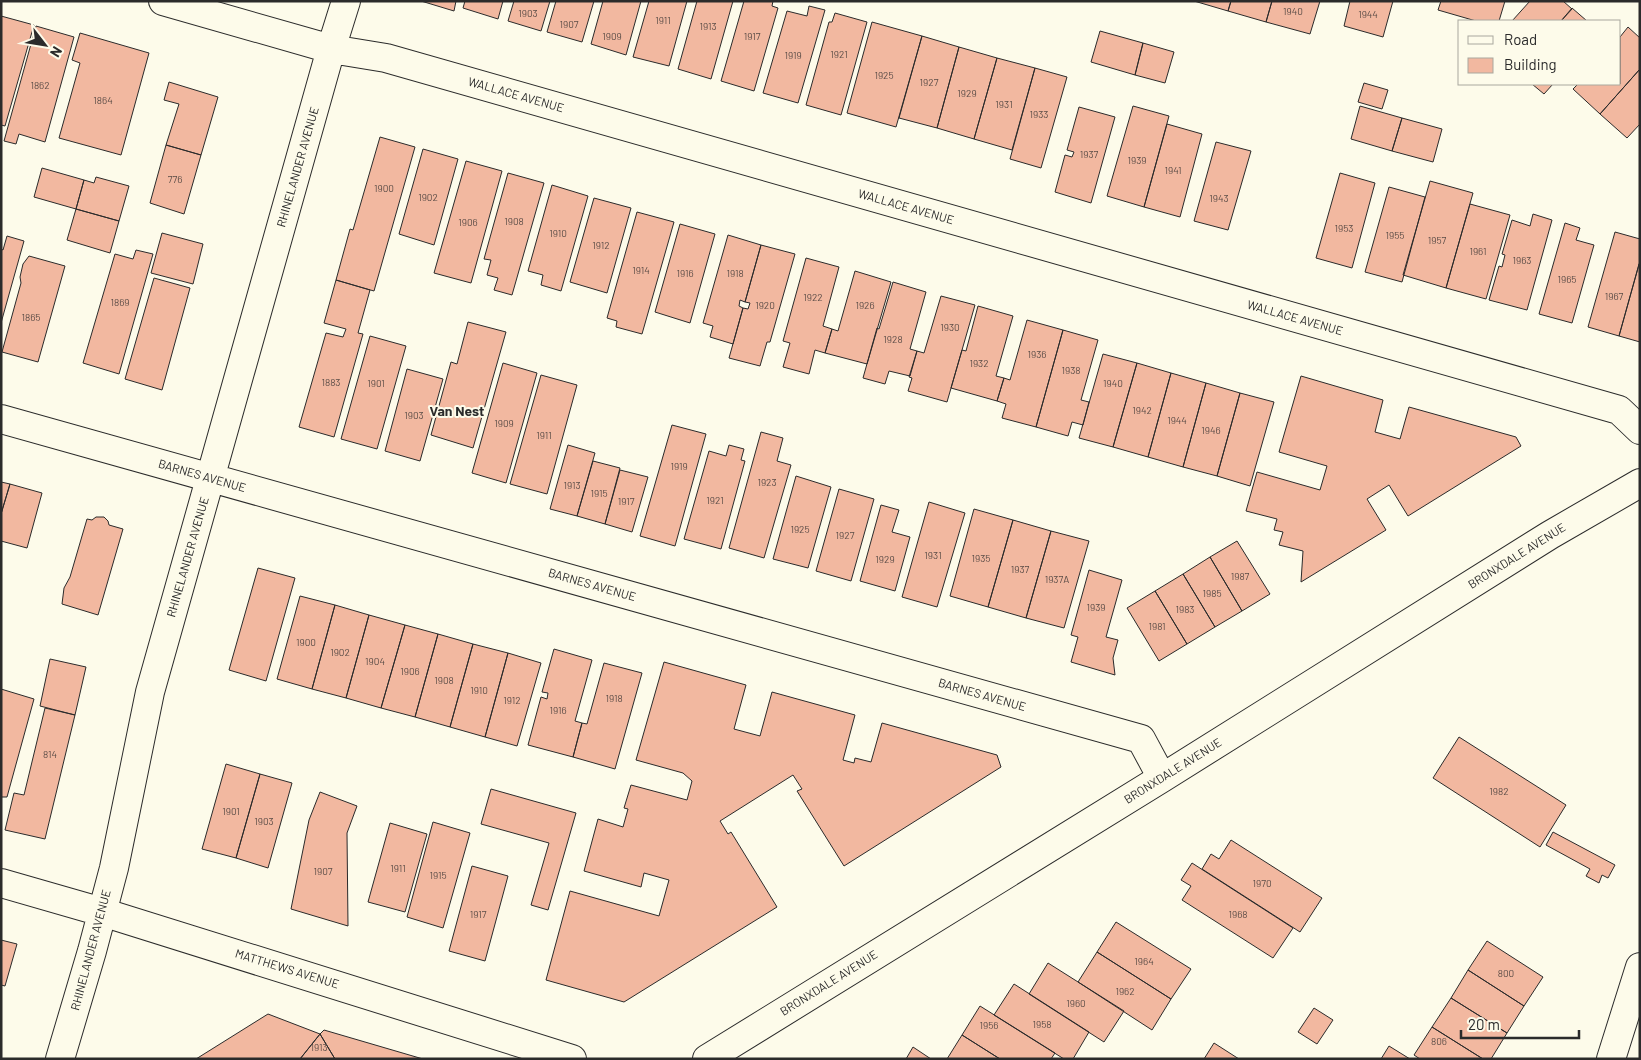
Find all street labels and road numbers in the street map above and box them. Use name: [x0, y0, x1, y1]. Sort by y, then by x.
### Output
street label: WALLACE AVENUE: [467, 74, 566, 114]
street label: RHINELANDER AVENUE: [273, 105, 321, 228]
street label: WALLACE AVENUE: [857, 186, 956, 226]
street label: WALLACE AVENUE: [1246, 297, 1345, 337]
street label: BARNES AVENUE: [157, 456, 248, 494]
street label: RHINELANDER AVENUE: [163, 495, 211, 618]
street label: BRONXDALE AVENUE: [1465, 519, 1568, 591]
street label: BARNES AVENUE: [547, 565, 638, 603]
street label: BARNES AVENUE: [937, 675, 1028, 713]
street label: BRONXDALE AVENUE: [1121, 734, 1224, 806]
street label: RHINELANDER AVENUE: [67, 888, 113, 1012]
street label: MATTHEWS AVENUE: [234, 946, 341, 991]
street label: BRONXDALE AVENUE: [777, 946, 880, 1018]

